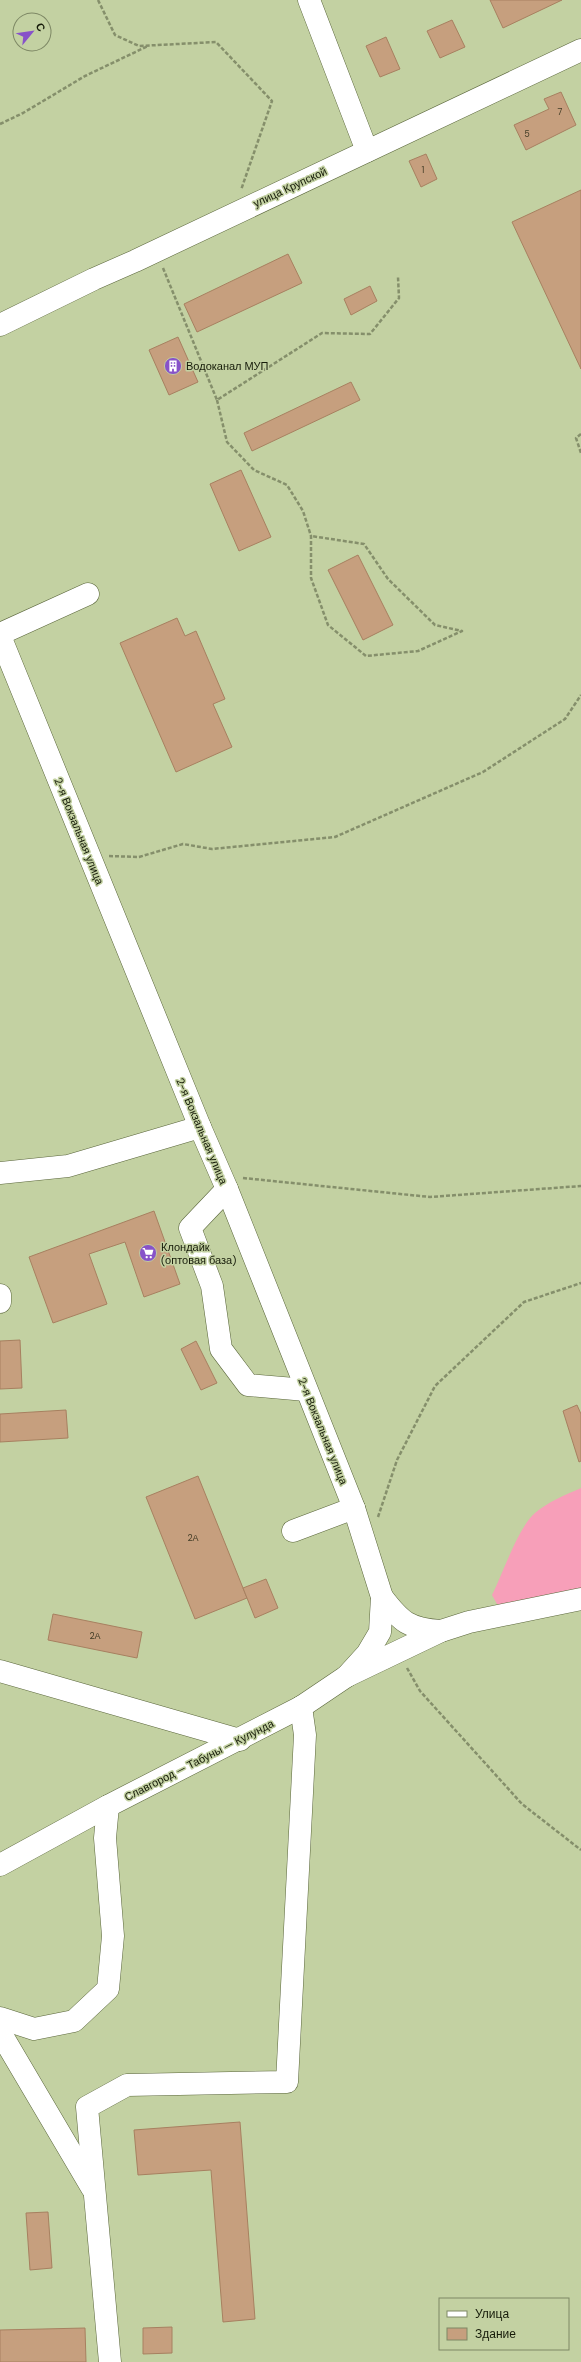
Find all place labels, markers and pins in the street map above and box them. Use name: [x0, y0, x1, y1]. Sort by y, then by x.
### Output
building icon: Водоканал МУП: [163, 356, 183, 376]
place label: Водоканал МУП: [186, 359, 269, 373]
place label: Клондайк (оптовая база): [161, 1240, 236, 1267]
supermarket icon: Клондайк (оптовая база): [138, 1243, 158, 1263]

